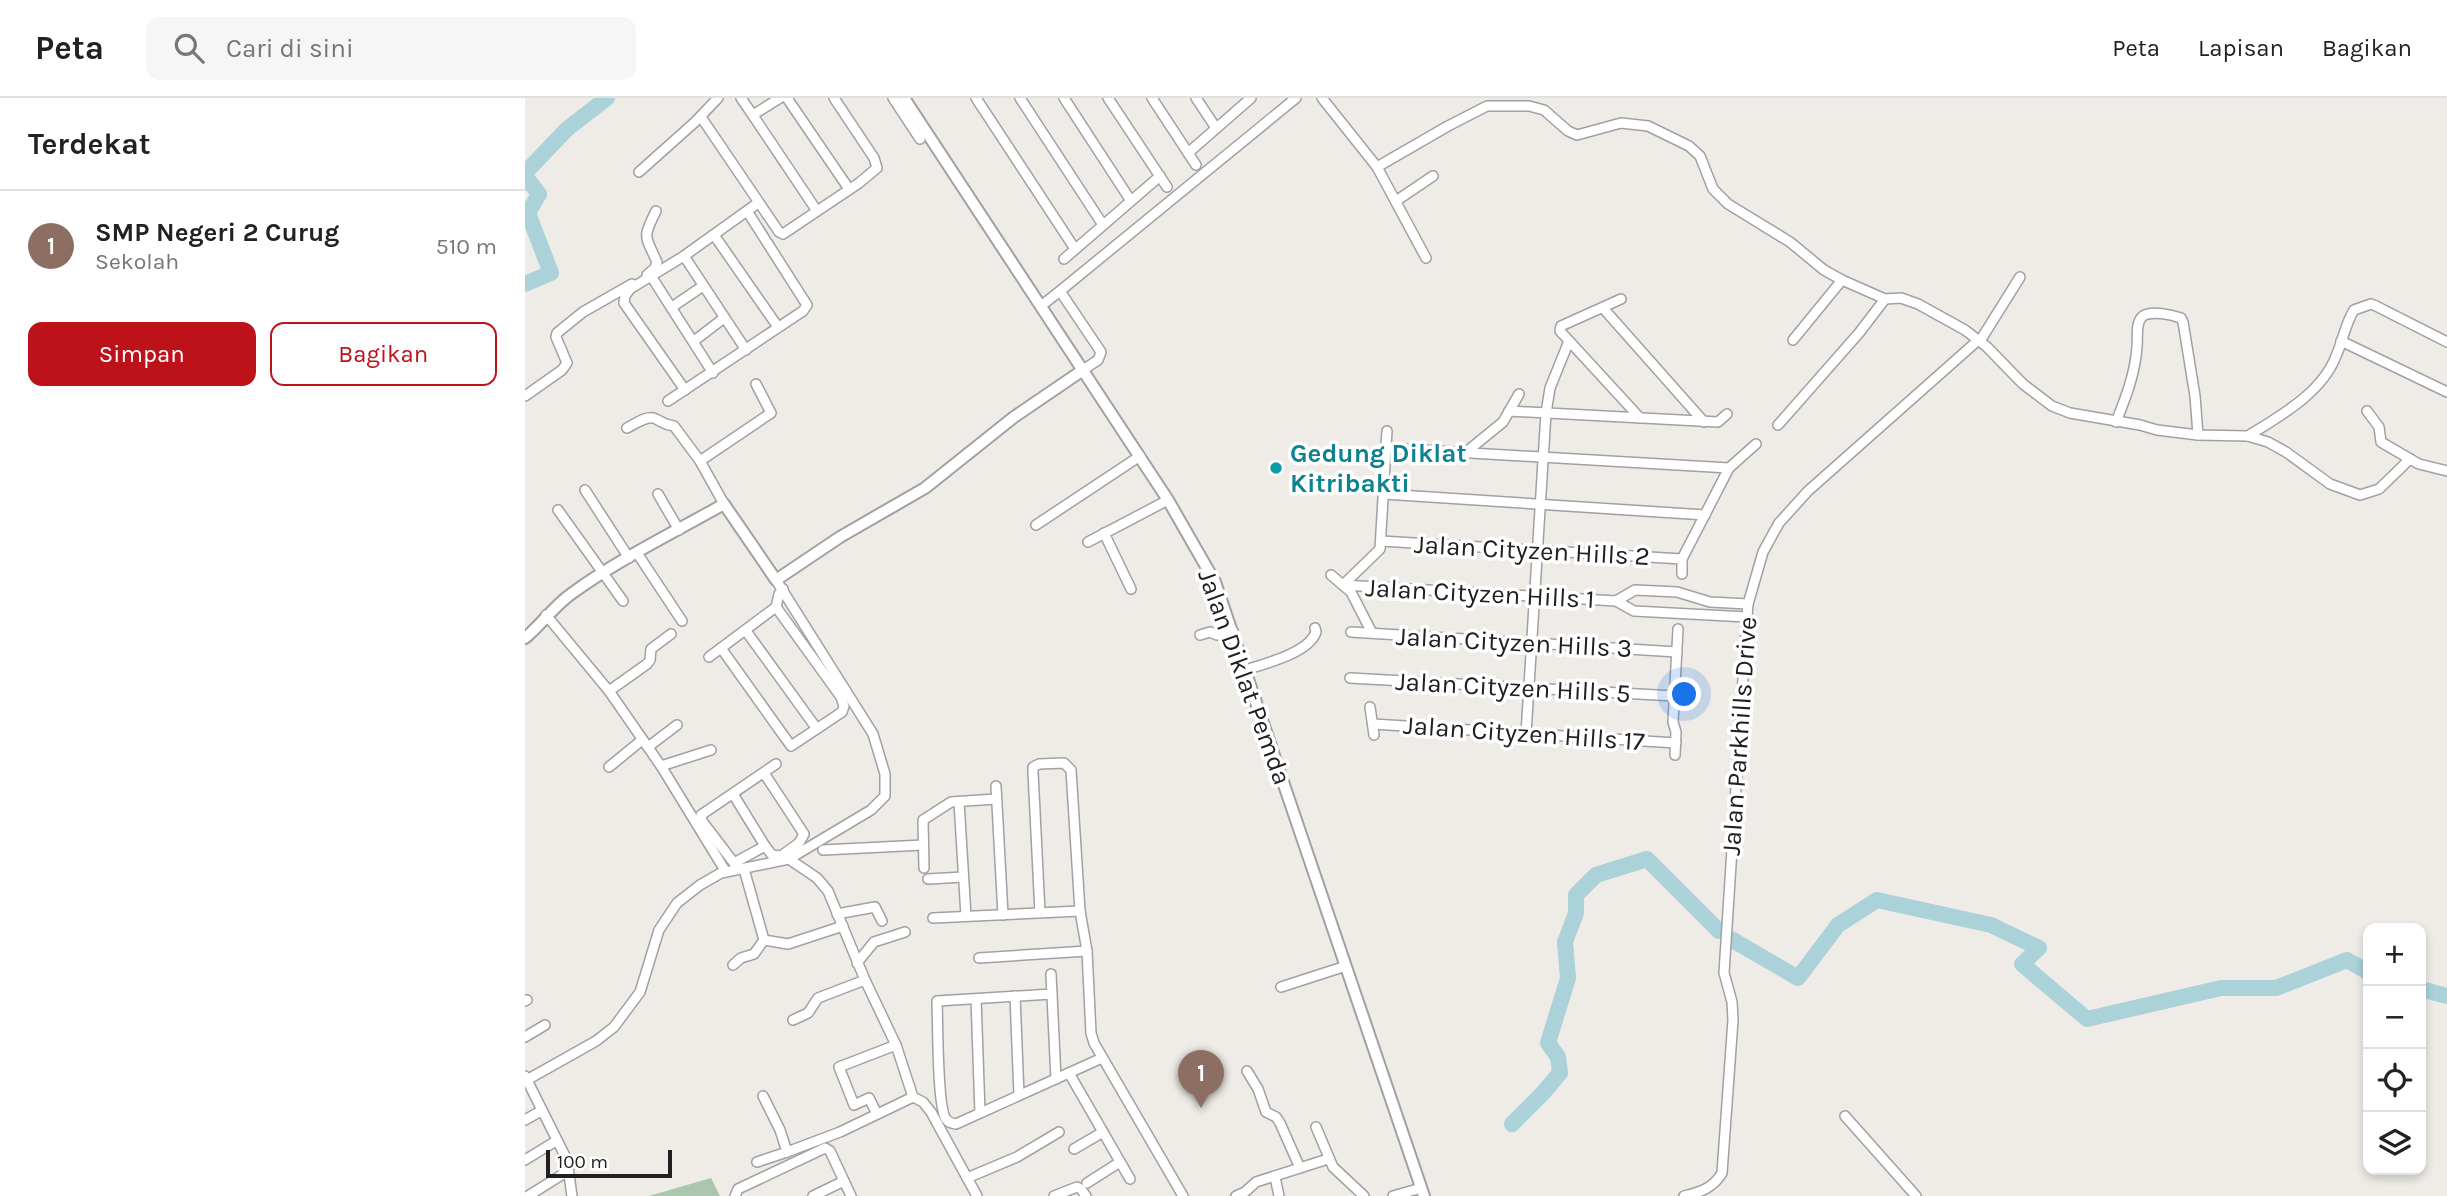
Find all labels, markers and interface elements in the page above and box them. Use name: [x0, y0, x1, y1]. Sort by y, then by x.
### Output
search box: [146, 17, 636, 80]
text: Peta: [35, 29, 104, 67]
icon: search: [170, 29, 208, 67]
text: Cari di sini: [226, 33, 354, 64]
text: Peta: [2112, 34, 2160, 62]
text: Lapisan: [2198, 34, 2284, 62]
text: Bagikan: [2322, 34, 2412, 62]
text: Terdekat: [28, 126, 151, 162]
text: SMP Negeri 2 Curug: [95, 217, 339, 248]
text: 1: [47, 233, 55, 260]
text: 510 m: [436, 233, 497, 260]
text: Sekolah: [95, 248, 179, 275]
button: Simpan: [28, 322, 256, 386]
button: Bagikan: [270, 322, 497, 386]
place label: Gedung Diklat Kitribakti: [1290, 438, 1467, 499]
marker: Gedung Diklat Kitribakti: [1268, 460, 1284, 476]
street label: Jalan Cityzen Hills 2: [1413, 529, 1651, 572]
street label: Jalan Diklat Pemda: [1191, 565, 1298, 789]
street label: Jalan Cityzen Hills 1: [1365, 572, 1595, 615]
street label: Jalan Parkhills Drive: [1716, 615, 1763, 857]
street label: Jalan Cityzen Hills 3: [1395, 621, 1633, 664]
street label: Jalan Cityzen Hills 5: [1395, 666, 1631, 709]
your location: [1667, 677, 1701, 711]
street label: Jalan Cityzen Hills 17: [1402, 710, 1646, 757]
map controls: [2363, 923, 2426, 1175]
button: +: [2363, 923, 2426, 986]
button: −: [2363, 986, 2426, 1049]
button: locate: [2363, 1049, 2426, 1112]
pin: 1: [1178, 1050, 1224, 1108]
button: layers: [2363, 1112, 2426, 1175]
scale bar: [546, 1147, 672, 1179]
text: 100 m: [557, 1151, 608, 1173]

